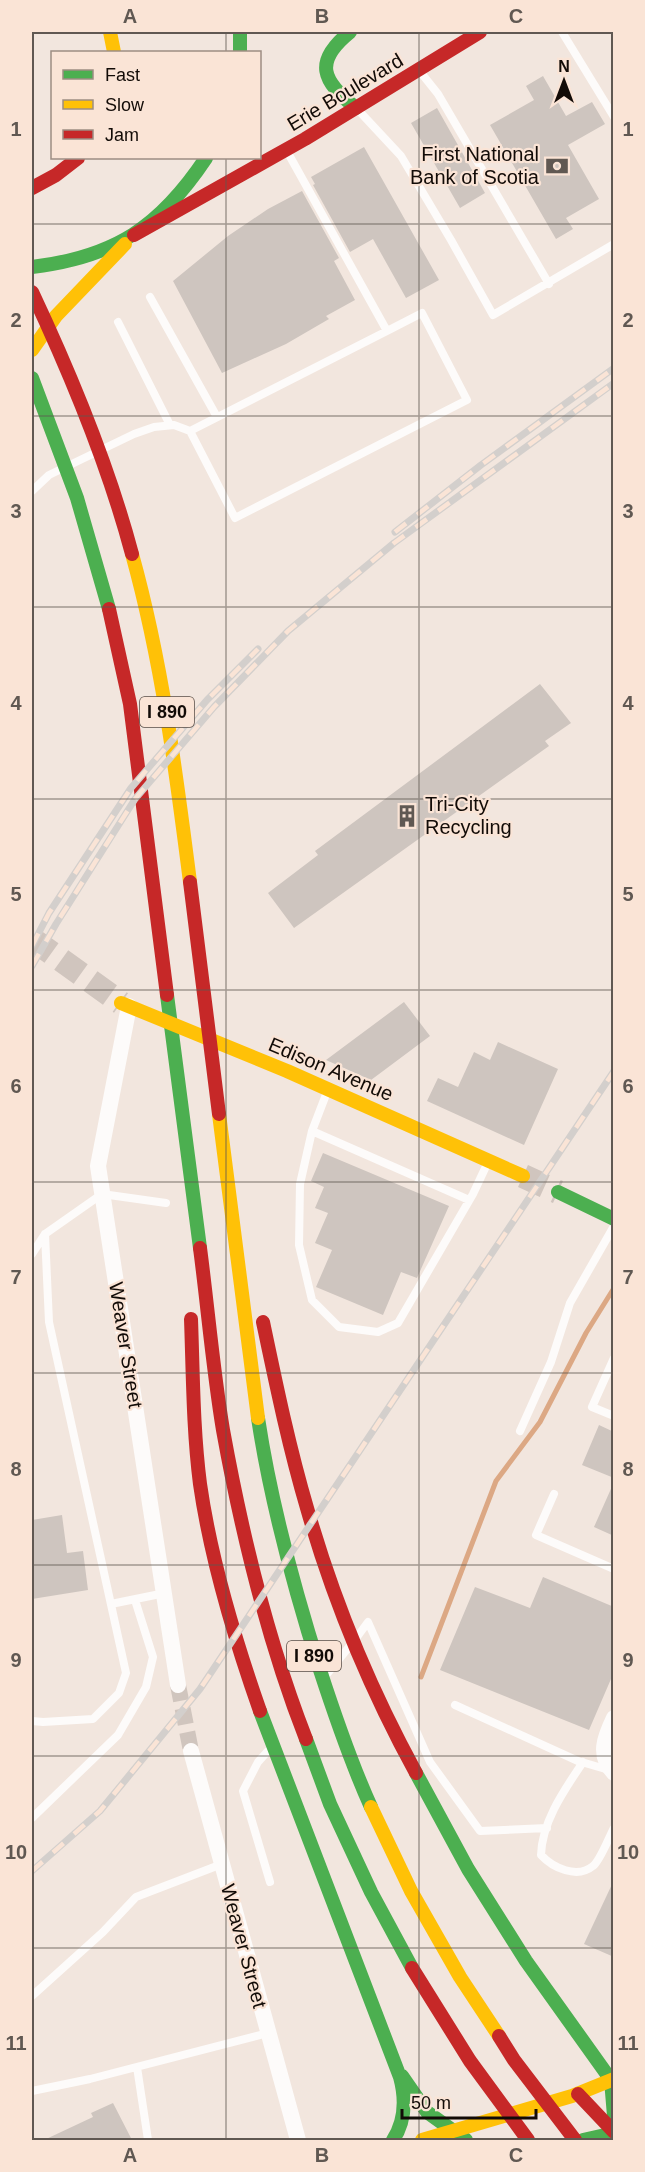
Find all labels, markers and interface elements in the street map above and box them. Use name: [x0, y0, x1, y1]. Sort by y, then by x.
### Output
text: A: [123, 5, 137, 27]
text: B: [315, 5, 329, 27]
text: C: [509, 5, 523, 27]
street label: Erie Boulevard: [283, 49, 407, 135]
legend: [51, 51, 261, 159]
north arrow: [534, 51, 594, 111]
text: N: [558, 58, 570, 75]
text: Fast: [105, 65, 140, 85]
text: Slow: [105, 95, 145, 115]
text: 1: [10, 118, 22, 140]
text: 1: [622, 118, 634, 140]
text: Jam: [105, 125, 139, 145]
place label: First National Bank of Scotia: [410, 143, 540, 188]
bank icon: First National Bank of Scotia: [544, 153, 570, 179]
text: 2: [10, 309, 22, 331]
text: 2: [622, 309, 634, 331]
text: 3: [10, 500, 22, 522]
text: 3: [622, 500, 634, 522]
text: 4: [10, 692, 22, 714]
text: 4: [622, 692, 634, 714]
road number: I 890: [140, 697, 194, 727]
place label: Tri-City Recycling: [425, 793, 512, 838]
building icon: Tri-City Recycling: [394, 803, 420, 829]
text: 5: [10, 883, 22, 905]
text: 5: [622, 883, 634, 905]
street label: Edison Avenue: [265, 1033, 397, 1105]
text: 6: [10, 1075, 22, 1097]
text: 6: [622, 1075, 634, 1097]
text: 7: [10, 1266, 22, 1288]
text: 7: [622, 1266, 634, 1288]
street label: Weaver Street: [105, 1280, 147, 1410]
text: 8: [10, 1458, 22, 1480]
text: 8: [622, 1458, 634, 1480]
road number: I 890: [287, 1641, 341, 1671]
text: 9: [10, 1649, 22, 1671]
text: 9: [622, 1649, 634, 1671]
text: 10: [5, 1841, 27, 1863]
text: 10: [617, 1841, 639, 1863]
street label: Weaver Street: [217, 1882, 271, 2011]
text: 11: [5, 2032, 27, 2054]
text: 11: [617, 2032, 639, 2054]
scale bar: [402, 2082, 536, 2120]
text: 50 m: [411, 2093, 451, 2113]
text: A: [123, 2144, 137, 2166]
text: B: [315, 2144, 329, 2166]
text: C: [509, 2144, 523, 2166]

